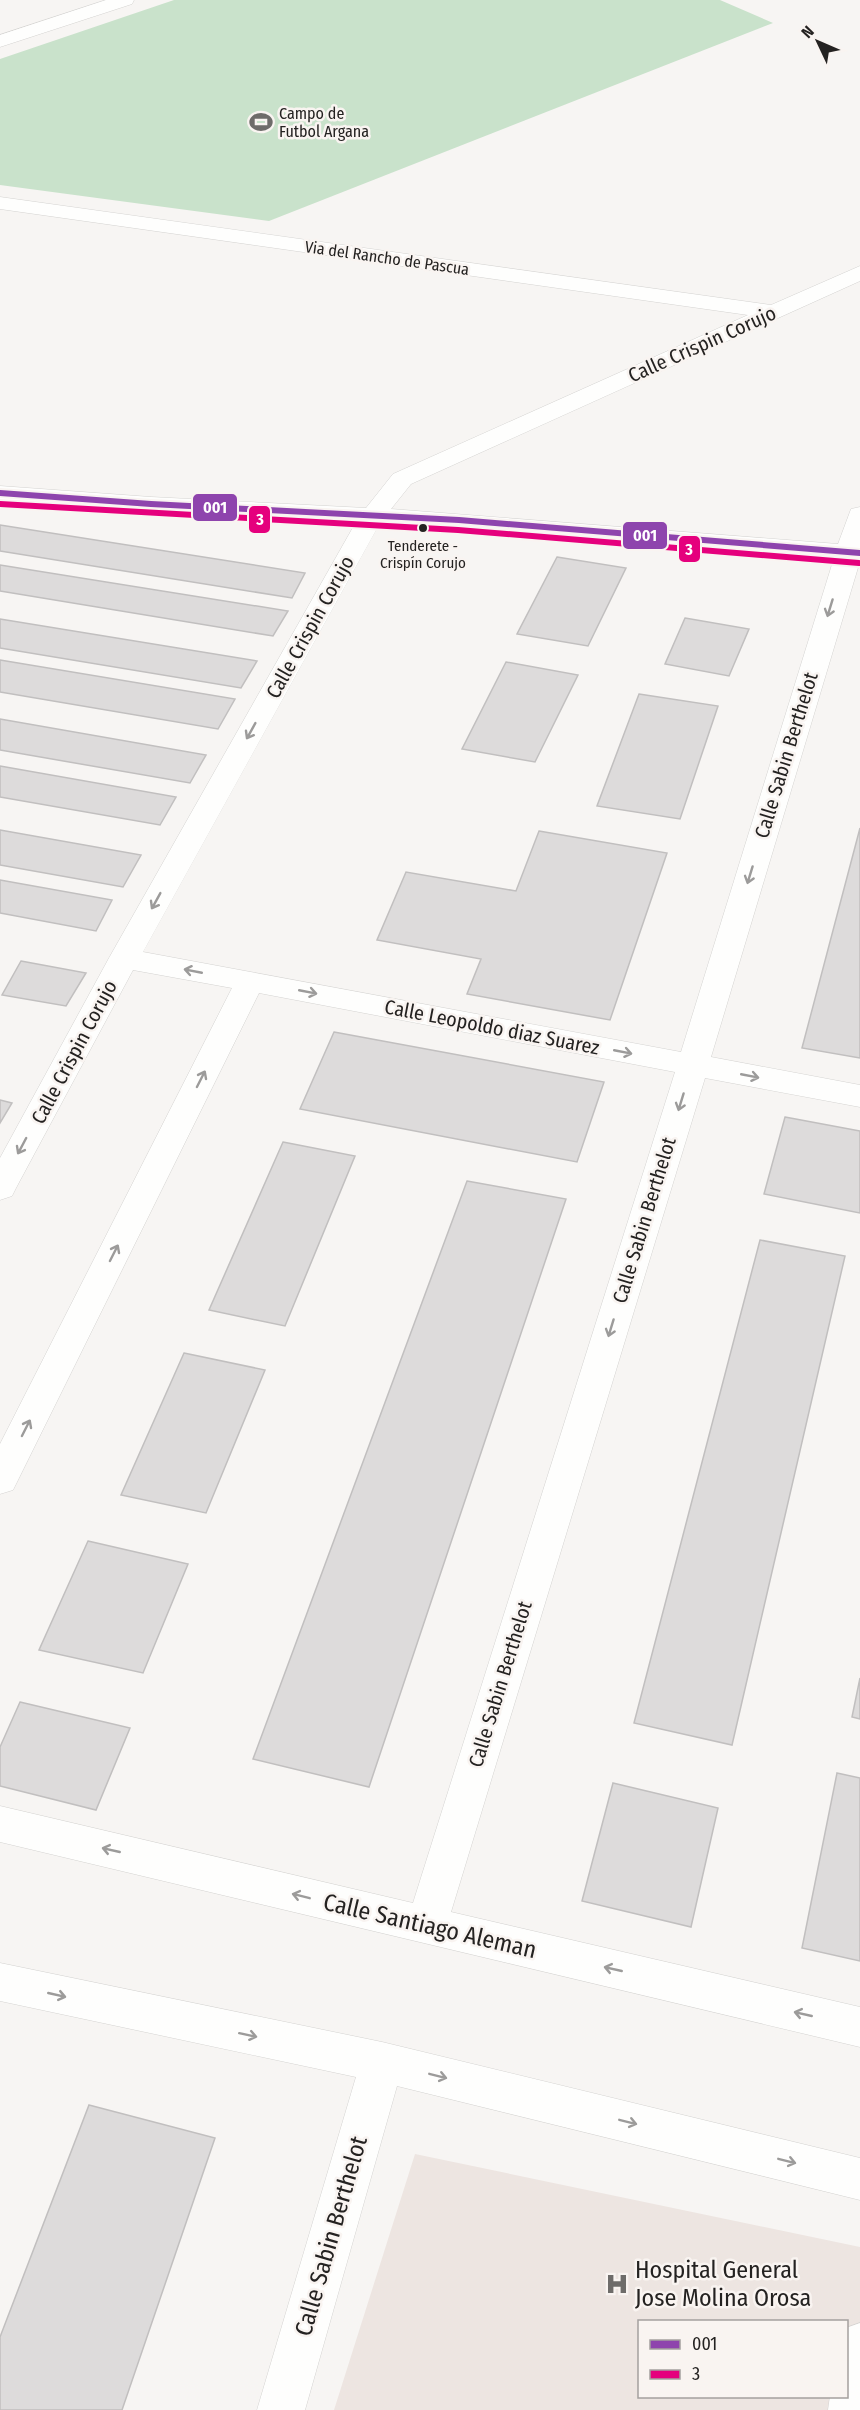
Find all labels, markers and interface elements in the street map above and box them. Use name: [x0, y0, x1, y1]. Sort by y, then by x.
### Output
north arrow: [788, 12, 848, 72]
text: N: [797, 22, 818, 42]
place label: Campo de Futbol Argana: [279, 104, 369, 141]
sports icon: Campo de Futbol Argana: [248, 109, 274, 135]
street label: Via del Rancho de Pascua: [304, 237, 471, 279]
street label: Calle Crispin Corujo: [624, 301, 780, 387]
line badge: 001: [192, 493, 238, 522]
text: 001: [203, 498, 227, 517]
line badge: 3: [248, 505, 271, 534]
text: 3: [255, 510, 264, 529]
line badge: 001: [622, 521, 668, 550]
marker: Tenderete - Crispín Corujo: [417, 522, 429, 534]
text: 001: [633, 526, 657, 545]
line badge: 3: [678, 535, 701, 563]
place label: Tenderete - Crispín Corujo: [380, 537, 466, 572]
text: 3: [684, 540, 693, 559]
street label: Calle Crispin Corujo: [261, 552, 359, 702]
one-way arrow: [824, 598, 835, 617]
street label: Calle Sabin Berthelot: [749, 669, 823, 841]
one-way arrow: [245, 722, 256, 740]
one-way arrow: [744, 865, 755, 884]
one-way arrow: [150, 892, 161, 910]
one-way arrow: [183, 965, 203, 976]
street label: Calle Crispin Corujo: [26, 976, 122, 1128]
one-way arrow: [297, 987, 317, 998]
street label: Calle Leopoldo diaz Suarez: [383, 994, 601, 1060]
one-way arrow: [613, 1047, 632, 1058]
one-way arrow: [196, 1071, 207, 1089]
one-way arrow: [740, 1071, 760, 1082]
one-way arrow: [675, 1092, 686, 1111]
street label: Calle Sabin Berthelot: [607, 1134, 681, 1306]
one-way arrow: [16, 1137, 27, 1155]
one-way arrow: [108, 1245, 120, 1263]
one-way arrow: [605, 1319, 616, 1338]
one-way arrow: [21, 1419, 33, 1437]
street label: Calle Sabin Berthelot: [463, 1598, 537, 1770]
one-way arrow: [102, 1844, 121, 1856]
street label: Calle Santiago Aleman: [321, 1888, 539, 1964]
one-way arrow: [291, 1889, 310, 1901]
one-way arrow: [604, 1963, 623, 1975]
one-way arrow: [47, 1990, 66, 2002]
one-way arrow: [794, 2007, 813, 2019]
one-way arrow: [238, 2030, 257, 2041]
one-way arrow: [429, 2071, 448, 2083]
one-way arrow: [618, 2117, 637, 2129]
street label: Calle Sabin Berthelot: [289, 2133, 373, 2339]
one-way arrow: [777, 2155, 796, 2167]
place label: Hospital General Jose Molina Orosa: [635, 2256, 811, 2312]
hospital icon: Hospital General Jose Molina Orosa: [604, 2271, 630, 2297]
legend: [638, 2320, 848, 2398]
text: 001: [692, 2333, 717, 2355]
text: 3: [692, 2363, 700, 2385]

